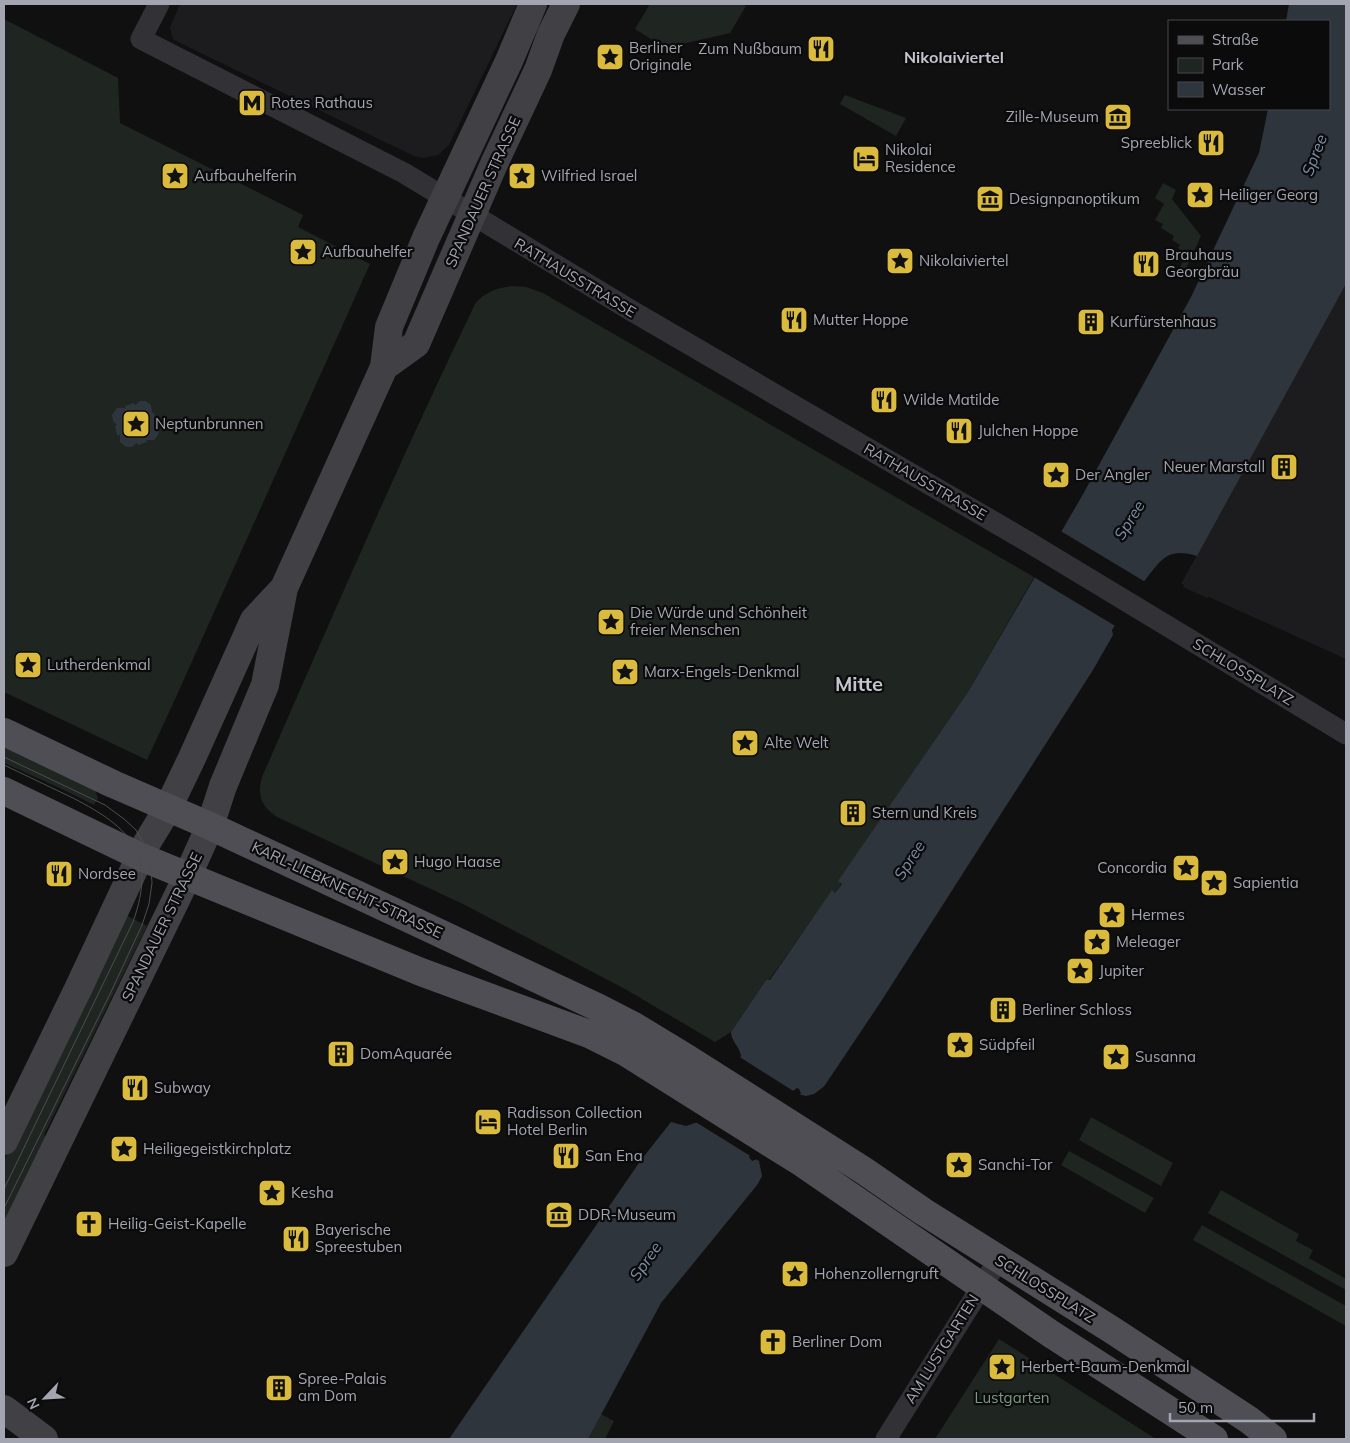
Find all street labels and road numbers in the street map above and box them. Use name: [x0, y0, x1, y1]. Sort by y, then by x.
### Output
street label: SPANDAUER STRASSE: [441, 113, 524, 270]
street label: RATHAUSSTRASSE: [511, 234, 640, 322]
street label: RATHAUSSTRASSE: [860, 439, 990, 525]
street label: SCHLOSSPLATZ: [1189, 634, 1297, 709]
street label: KARL-LIEBKNECHT-STRASSE: [249, 837, 446, 942]
street label: SPANDAUER STRASSE: [117, 849, 206, 1004]
street label: SCHLOSSPLATZ: [992, 1250, 1099, 1327]
street label: AM LUSTGARTEN: [900, 1291, 983, 1407]

